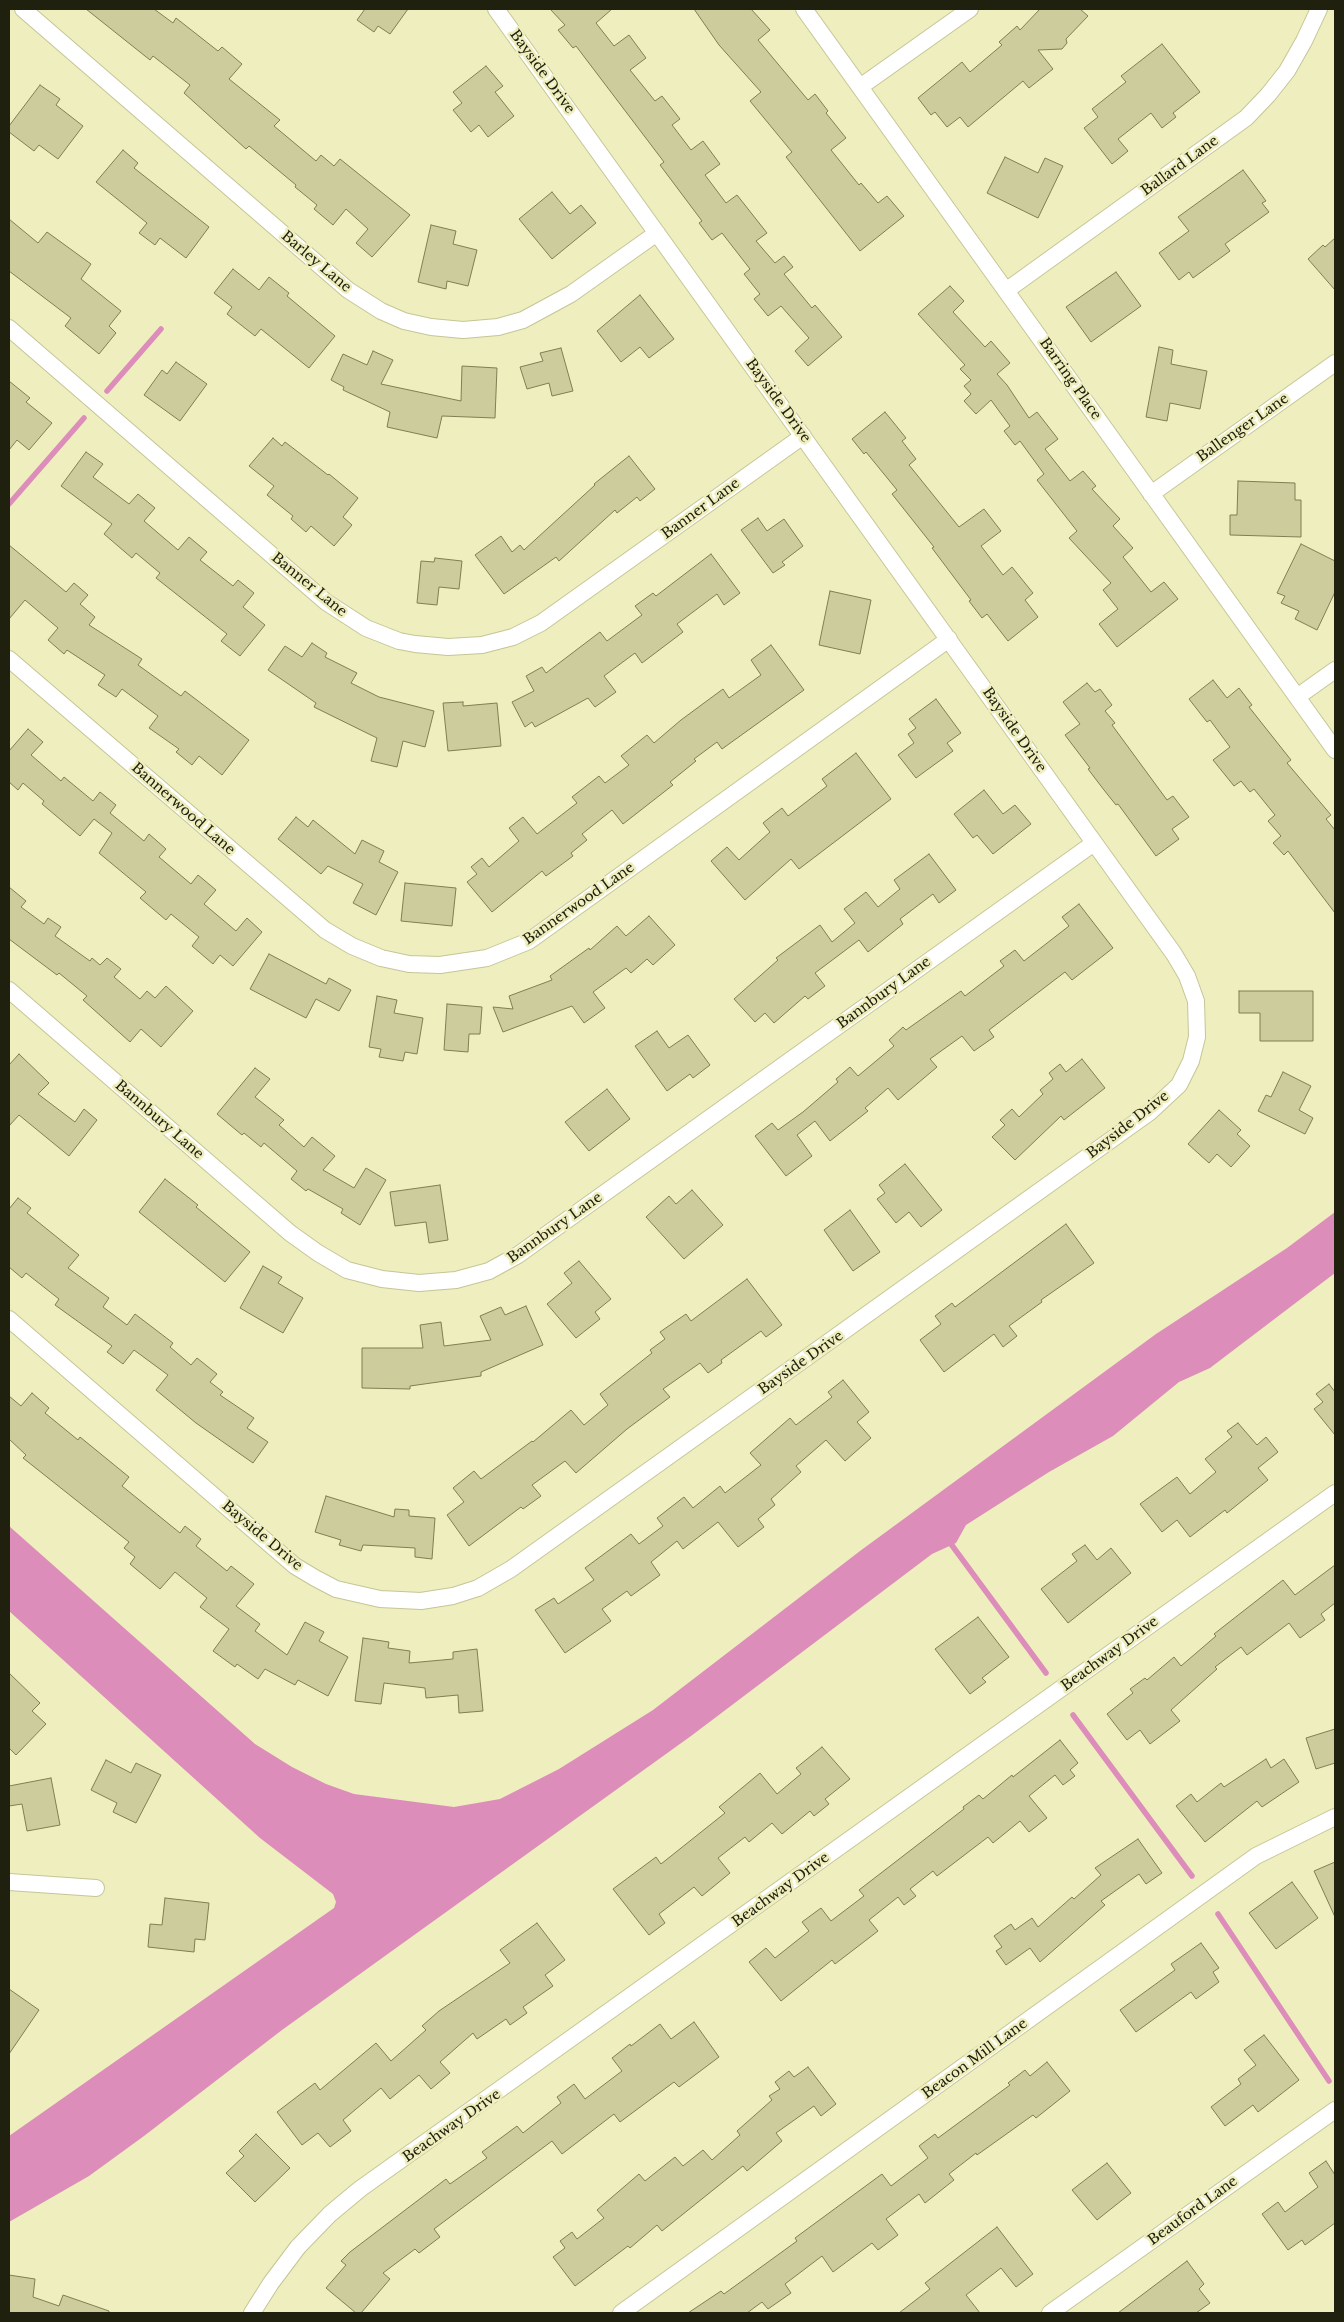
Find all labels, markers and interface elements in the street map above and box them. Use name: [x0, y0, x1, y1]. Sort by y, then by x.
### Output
street label: Bayside Drive: [506, 27, 578, 117]
street label: Ballard Lane: [1138, 132, 1222, 200]
street label: Barley Lane: [278, 228, 354, 296]
street label: Barring Place: [1036, 335, 1104, 423]
street label: Bayside Drive: [742, 356, 814, 446]
street label: Ballenger Lane: [1194, 390, 1292, 466]
street label: Banner Lane: [659, 475, 743, 543]
street label: Banner Lane: [268, 549, 350, 621]
street label: Bayside Drive: [979, 684, 1049, 776]
street label: Bannerwood Lane: [128, 760, 238, 858]
street label: Bannerwood Lane: [520, 859, 638, 949]
street label: Bannbury Lane: [834, 953, 934, 1033]
street label: Bannbury Lane: [111, 1077, 207, 1163]
street label: Bayside Drive: [1084, 1088, 1172, 1162]
street label: Bannbury Lane: [504, 1189, 606, 1267]
street label: Bayside Drive: [755, 1328, 847, 1398]
street label: Bayside Drive: [218, 1498, 306, 1574]
street label: Beachway Drive: [1058, 1613, 1162, 1695]
street label: Beachway Drive: [729, 1849, 833, 1931]
street label: Beacon Mill Lane: [919, 2015, 1031, 2103]
street label: Beachway Drive: [400, 2086, 504, 2166]
street label: Beauford Lane: [1145, 2173, 1241, 2249]

